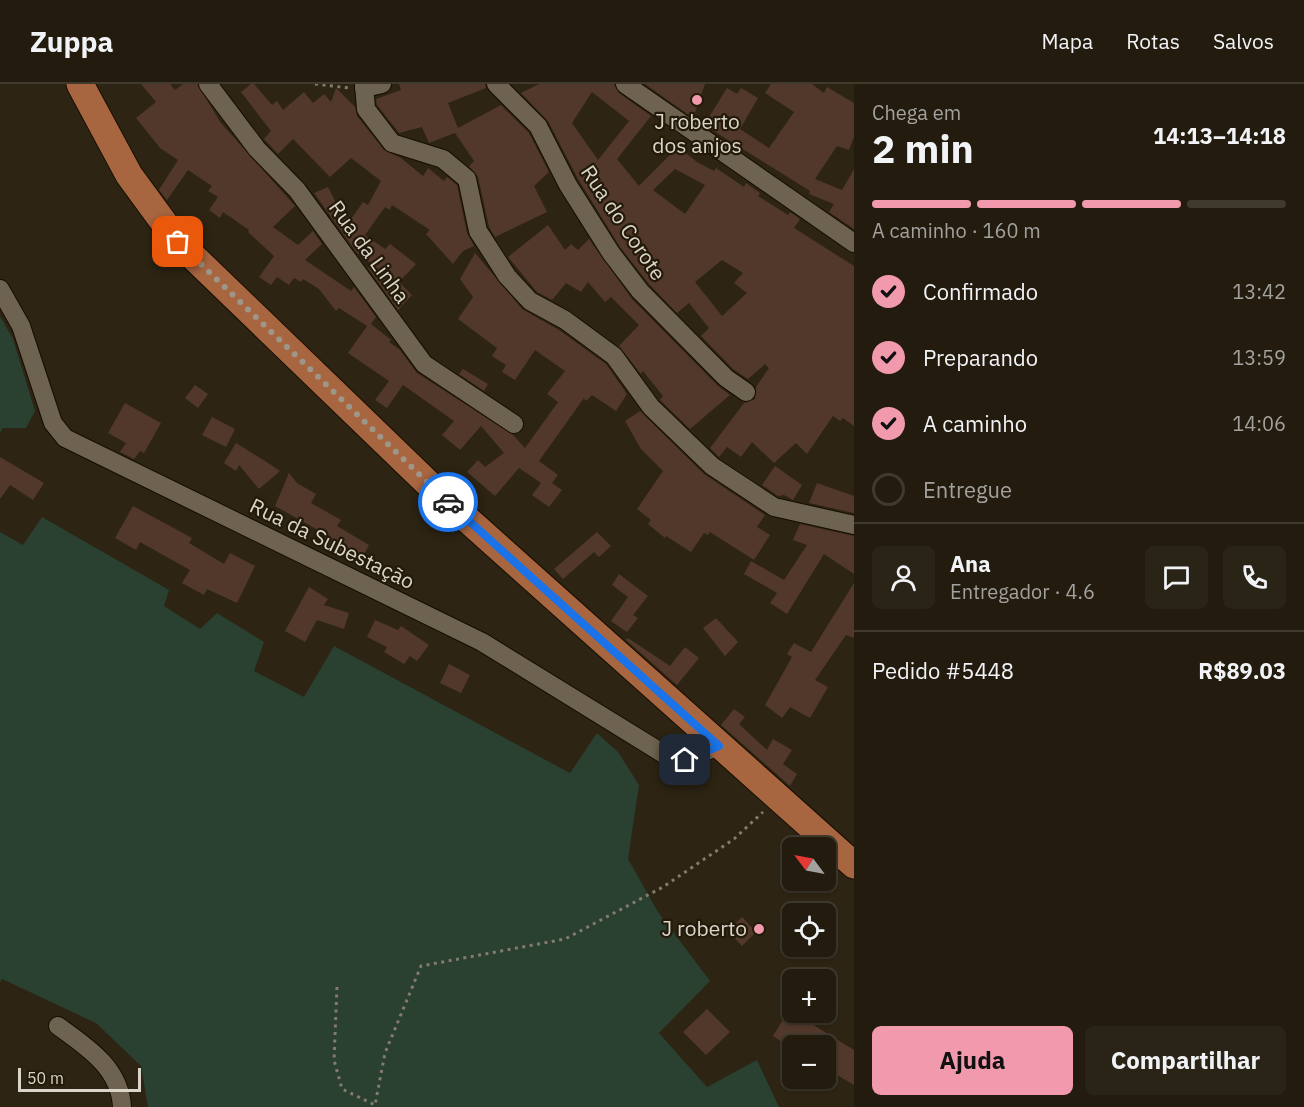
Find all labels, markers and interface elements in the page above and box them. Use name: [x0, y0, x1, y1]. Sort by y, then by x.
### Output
text: Zuppa: [30, 23, 114, 60]
text: Mapa: [1042, 27, 1093, 55]
text: Rotas: [1126, 27, 1180, 55]
text: Salvos: [1213, 27, 1274, 55]
marker: J roberto dos anjos: [690, 93, 704, 107]
text: Chega em: [872, 99, 961, 126]
place label: J roberto dos anjos: [652, 107, 742, 159]
text: 14:13–14:18: [1153, 121, 1286, 150]
text: 2 min: [872, 123, 974, 174]
street label: Rua do Corote: [575, 159, 673, 286]
street label: Rua da Linha: [323, 194, 417, 308]
pin: [152, 216, 203, 267]
text: A caminho · 160 m: [872, 217, 1041, 244]
icon: bag: [161, 225, 194, 258]
icon: check: [872, 275, 905, 308]
text: Confirmado: [923, 277, 1038, 306]
text: 13:42: [1232, 278, 1286, 305]
icon: check: [872, 341, 905, 374]
text: Preparando: [923, 343, 1038, 372]
text: 13:59: [1232, 344, 1286, 371]
icon: check: [872, 407, 905, 440]
text: A caminho: [923, 409, 1027, 438]
text: 14:06: [1232, 410, 1286, 437]
courier: [418, 472, 478, 532]
text: Entregue: [923, 475, 1012, 504]
icon: car: [432, 486, 465, 519]
street label: Rua da Subestação: [245, 491, 419, 595]
button: person: [872, 546, 935, 609]
button: chat: [1145, 546, 1208, 609]
button: phone: [1223, 546, 1286, 609]
text: Ana: [950, 549, 991, 578]
text: Entregador · 4.6: [950, 578, 1095, 605]
text: Pedido #5448: [872, 656, 1014, 685]
text: R$89.03: [1198, 656, 1286, 685]
pin: [659, 734, 710, 785]
icon: home: [668, 743, 701, 776]
north arrow: [782, 837, 836, 891]
map controls: [782, 837, 836, 1089]
button: locate: [782, 903, 836, 957]
place label: J roberto: [661, 914, 747, 942]
marker: J roberto: [752, 922, 766, 936]
button: +: [782, 969, 836, 1023]
button: Ajuda: [872, 1026, 1073, 1095]
button: Compartilhar: [1085, 1026, 1286, 1095]
button: −: [782, 1035, 836, 1089]
scale bar: [18, 1065, 141, 1092]
text: 50 m: [27, 1068, 64, 1088]

